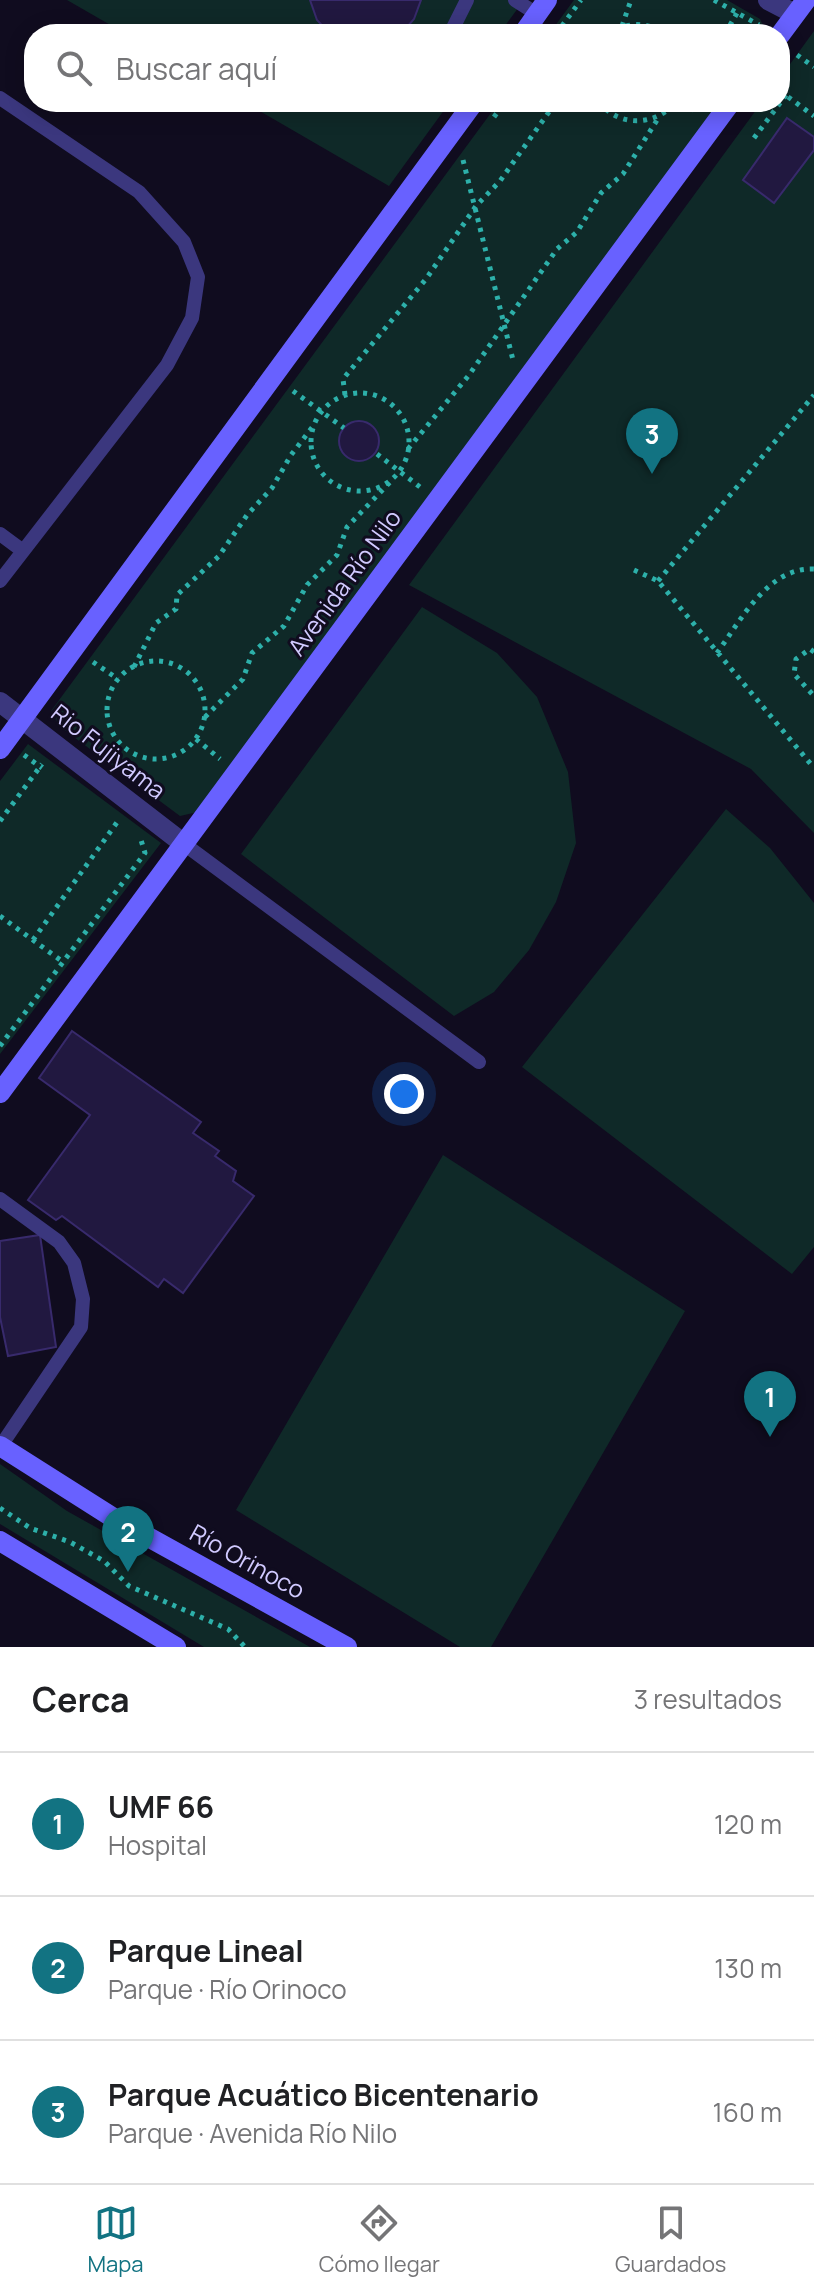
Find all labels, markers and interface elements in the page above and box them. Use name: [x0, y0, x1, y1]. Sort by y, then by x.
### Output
search box: [24, 24, 790, 112]
icon: search: [52, 46, 96, 90]
text: Buscar aquí: [116, 48, 277, 89]
pin: 3: [626, 408, 678, 474]
street label: Avenida Río Nilo: [279, 502, 408, 662]
street label: Rio Fujiyama: [45, 696, 173, 806]
your location: [384, 1074, 424, 1114]
pin: 1: [744, 1371, 796, 1437]
pin: 2: [102, 1506, 154, 1572]
street label: Río Orinoco: [184, 1516, 311, 1606]
text: Cerca: [32, 1676, 130, 1722]
text: 3 resultados: [634, 1681, 782, 1717]
text: UMF 66: [108, 1786, 214, 1827]
text: 1: [52, 1806, 64, 1842]
text: 120 m: [714, 1806, 782, 1842]
text: Hospital: [108, 1827, 207, 1863]
text: Parque Lineal: [108, 1930, 304, 1971]
text: 2: [50, 1950, 66, 1986]
text: 130 m: [714, 1950, 782, 1986]
text: Parque · Río Orinoco: [108, 1971, 347, 2007]
text: Parque Acuático Bicentenario: [108, 2074, 539, 2115]
text: 3: [50, 2094, 66, 2130]
text: 160 m: [713, 2094, 782, 2130]
text: Parque · Avenida Río Nilo: [108, 2115, 397, 2151]
tab: Mapa: [88, 2201, 144, 2279]
tab: Cómo llegar: [319, 2201, 440, 2279]
tab: Guardados: [615, 2201, 726, 2279]

